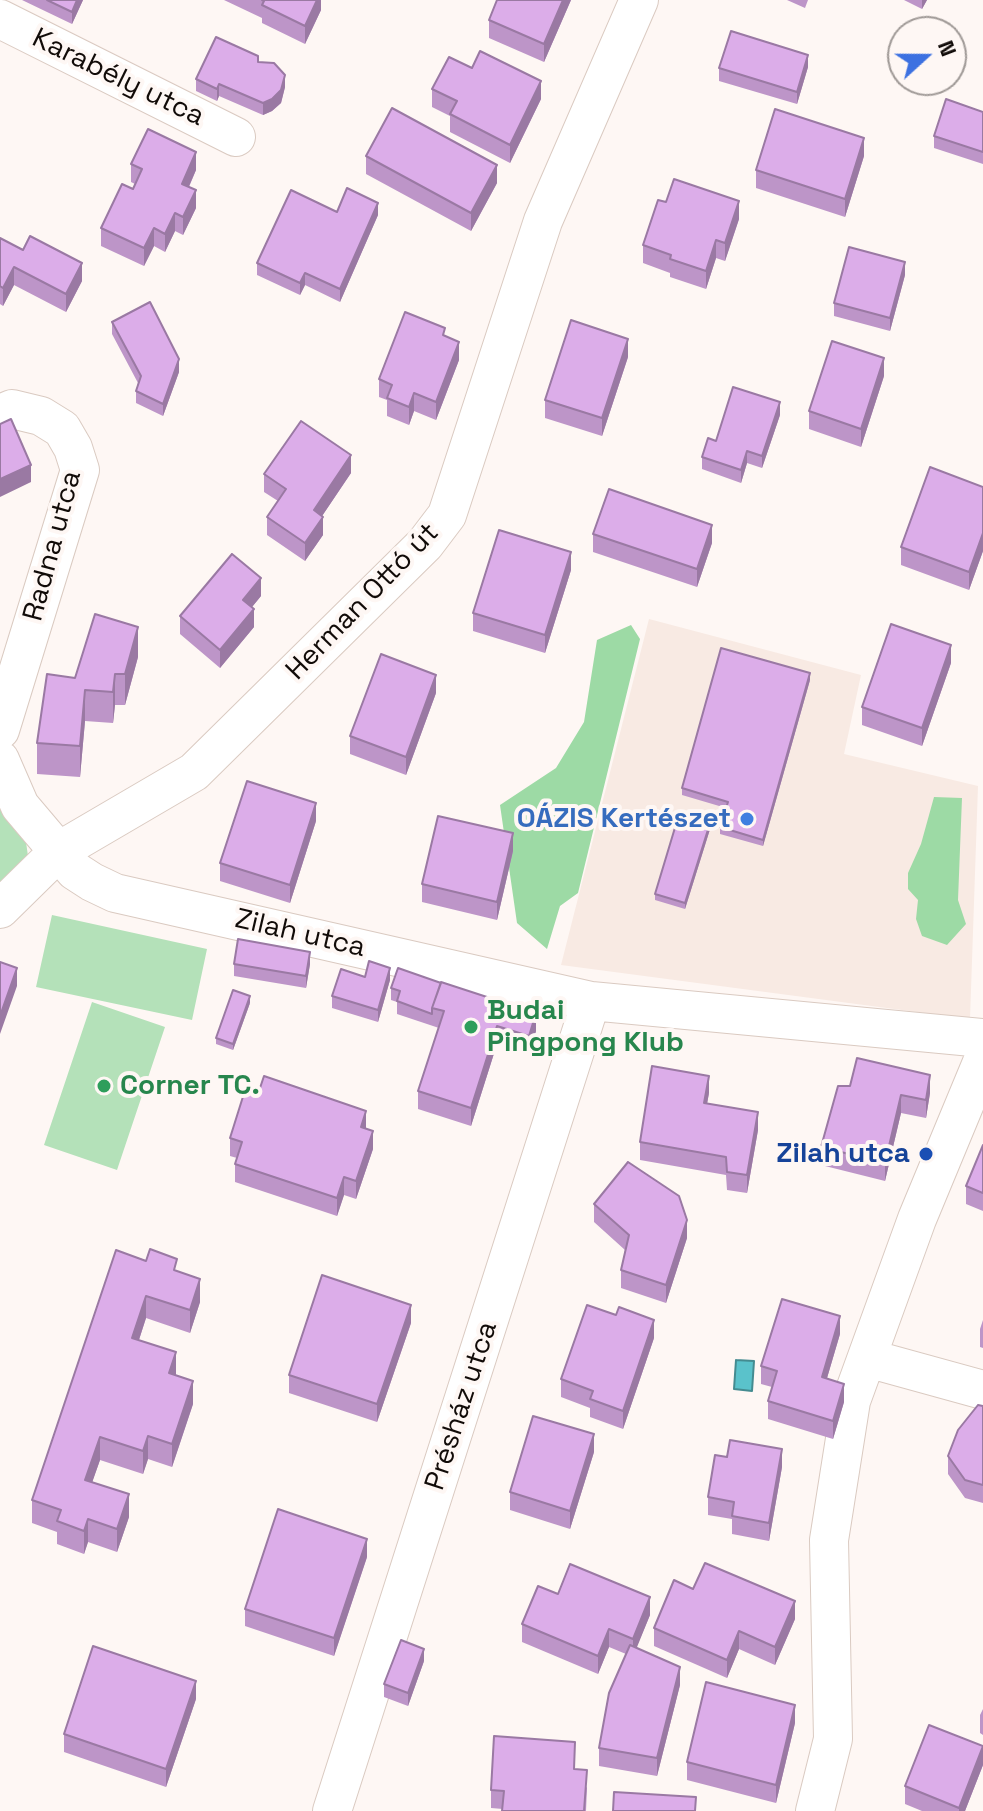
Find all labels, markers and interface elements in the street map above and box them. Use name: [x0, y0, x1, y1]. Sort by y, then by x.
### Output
north arrow: [887, 16, 967, 96]
street label: Karabély utca: [26, 22, 210, 134]
text: N: [932, 36, 963, 60]
street label: Radna utca: [17, 467, 89, 625]
street label: Herman Ottó út: [280, 517, 446, 687]
place label: OÁZIS Kertészet: [517, 802, 731, 836]
marker: OÁZIS Kertészet: [738, 810, 756, 828]
street label: Zilah utca: [232, 903, 368, 965]
place label: Budai Pingpong Klub: [487, 994, 684, 1060]
marker: Budai Pingpong Klub: [462, 1018, 480, 1036]
place label: Corner TC.: [120, 1069, 260, 1103]
marker: Corner TC.: [95, 1077, 113, 1095]
place label: Zilah utca: [776, 1137, 910, 1171]
marker: Zilah utca: [917, 1145, 935, 1163]
street label: Présház utca: [419, 1317, 505, 1495]

